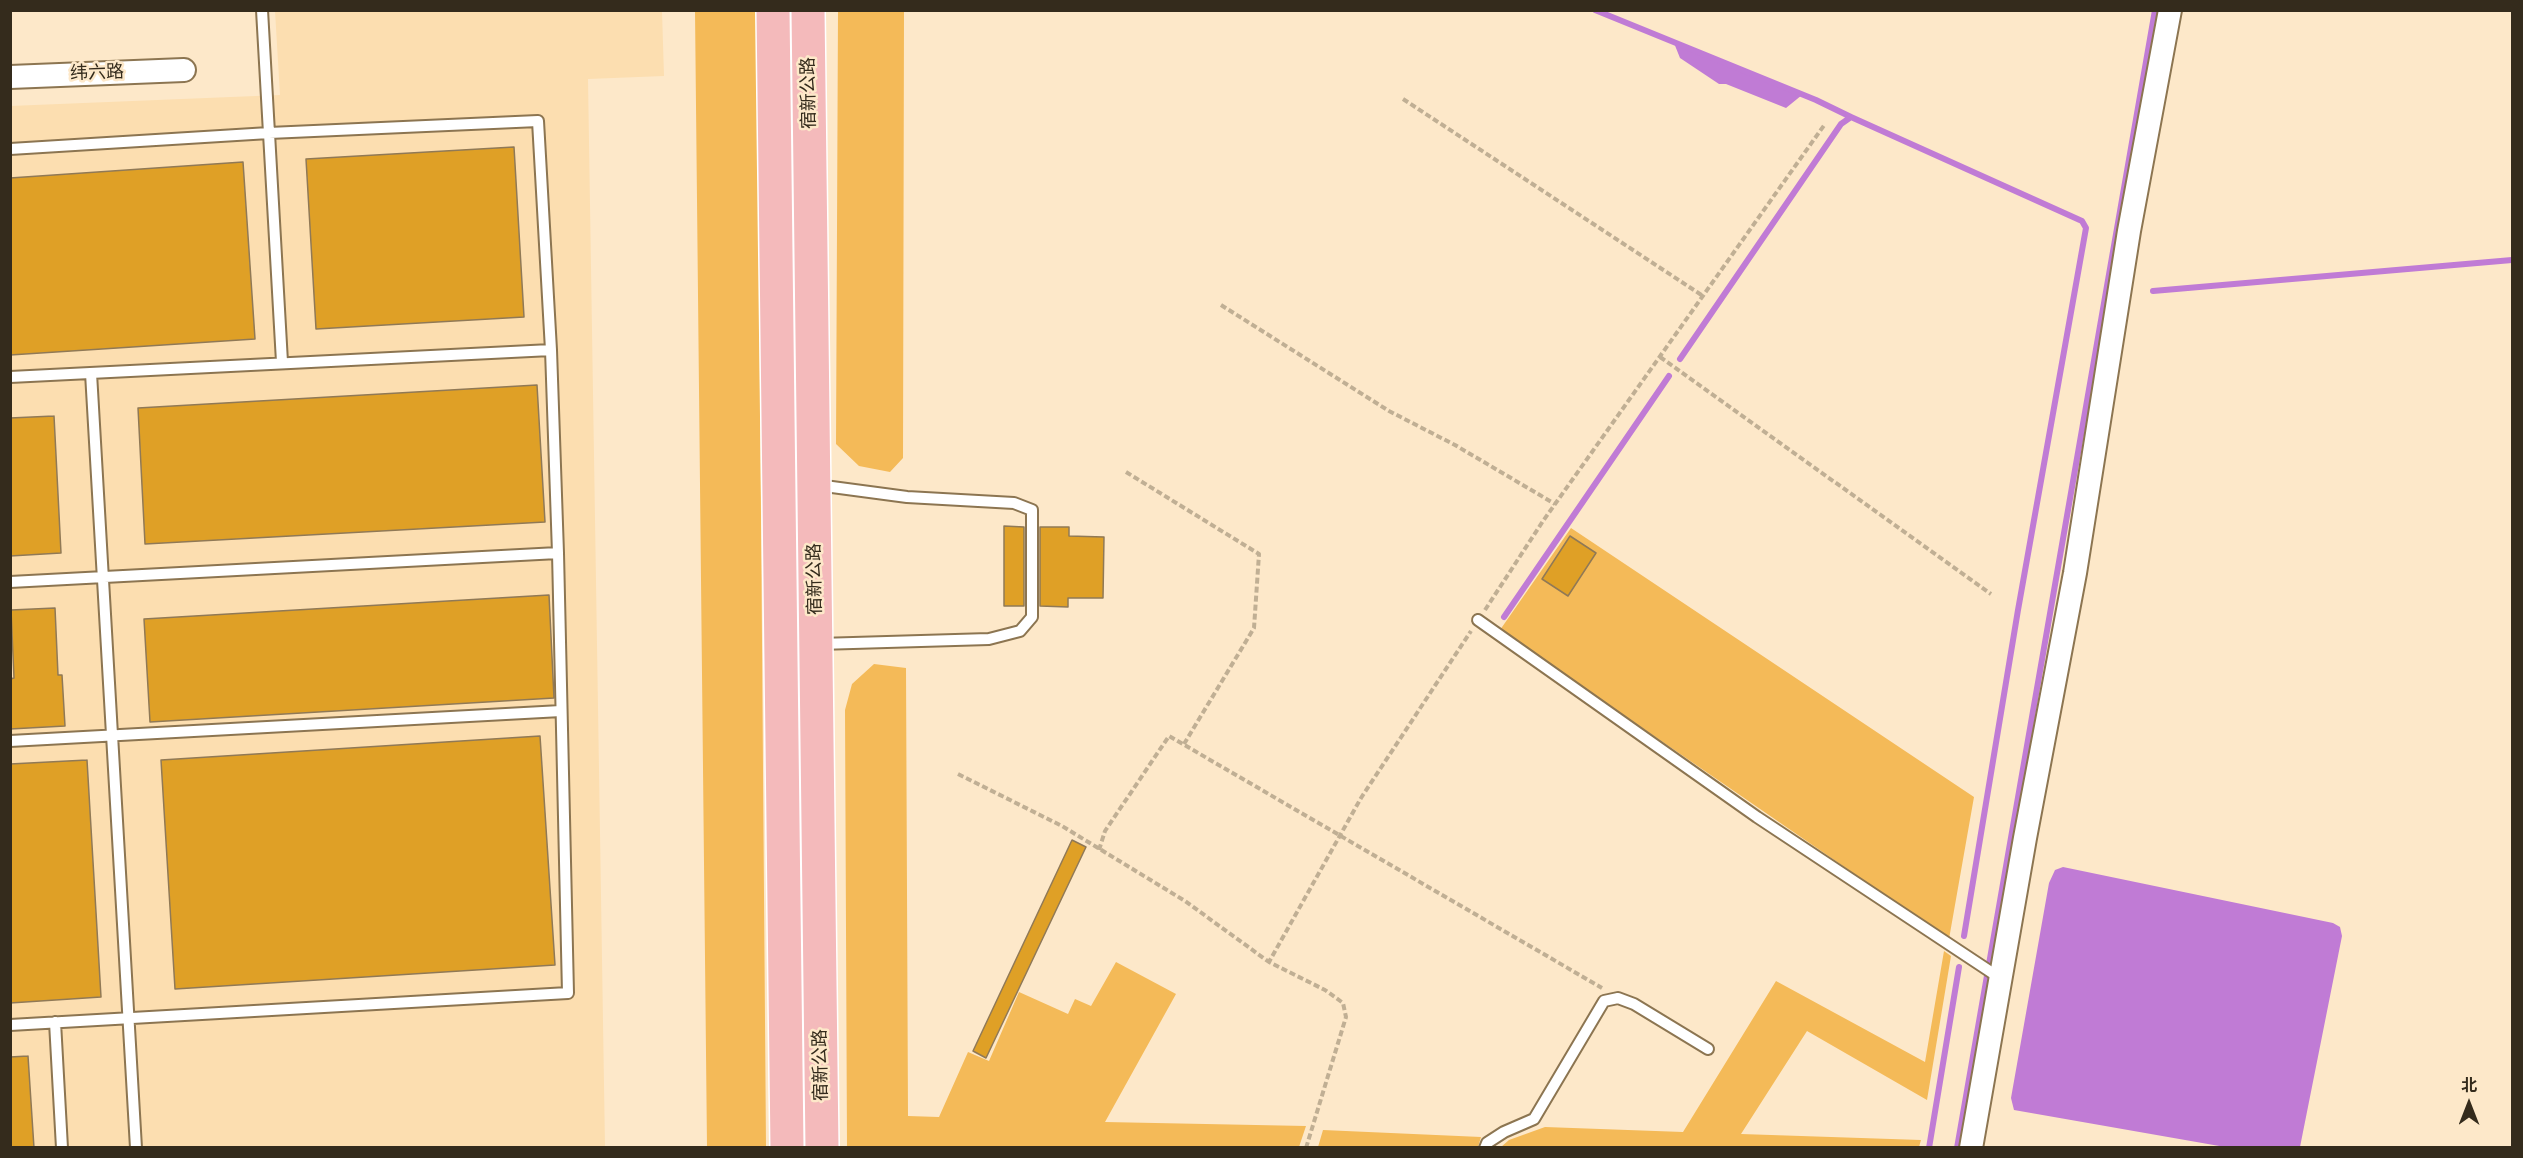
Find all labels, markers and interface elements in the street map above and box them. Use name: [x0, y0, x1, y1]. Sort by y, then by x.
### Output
street label: 宿新公路: [798, 57, 820, 129]
street label: 纬六路: [70, 61, 124, 85]
street label: 宿新公路: [804, 543, 826, 615]
street label: 宿新公路: [810, 1029, 832, 1101]
north arrow: [2439, 1074, 2499, 1134]
text: 北: [2461, 1076, 2477, 1095]

